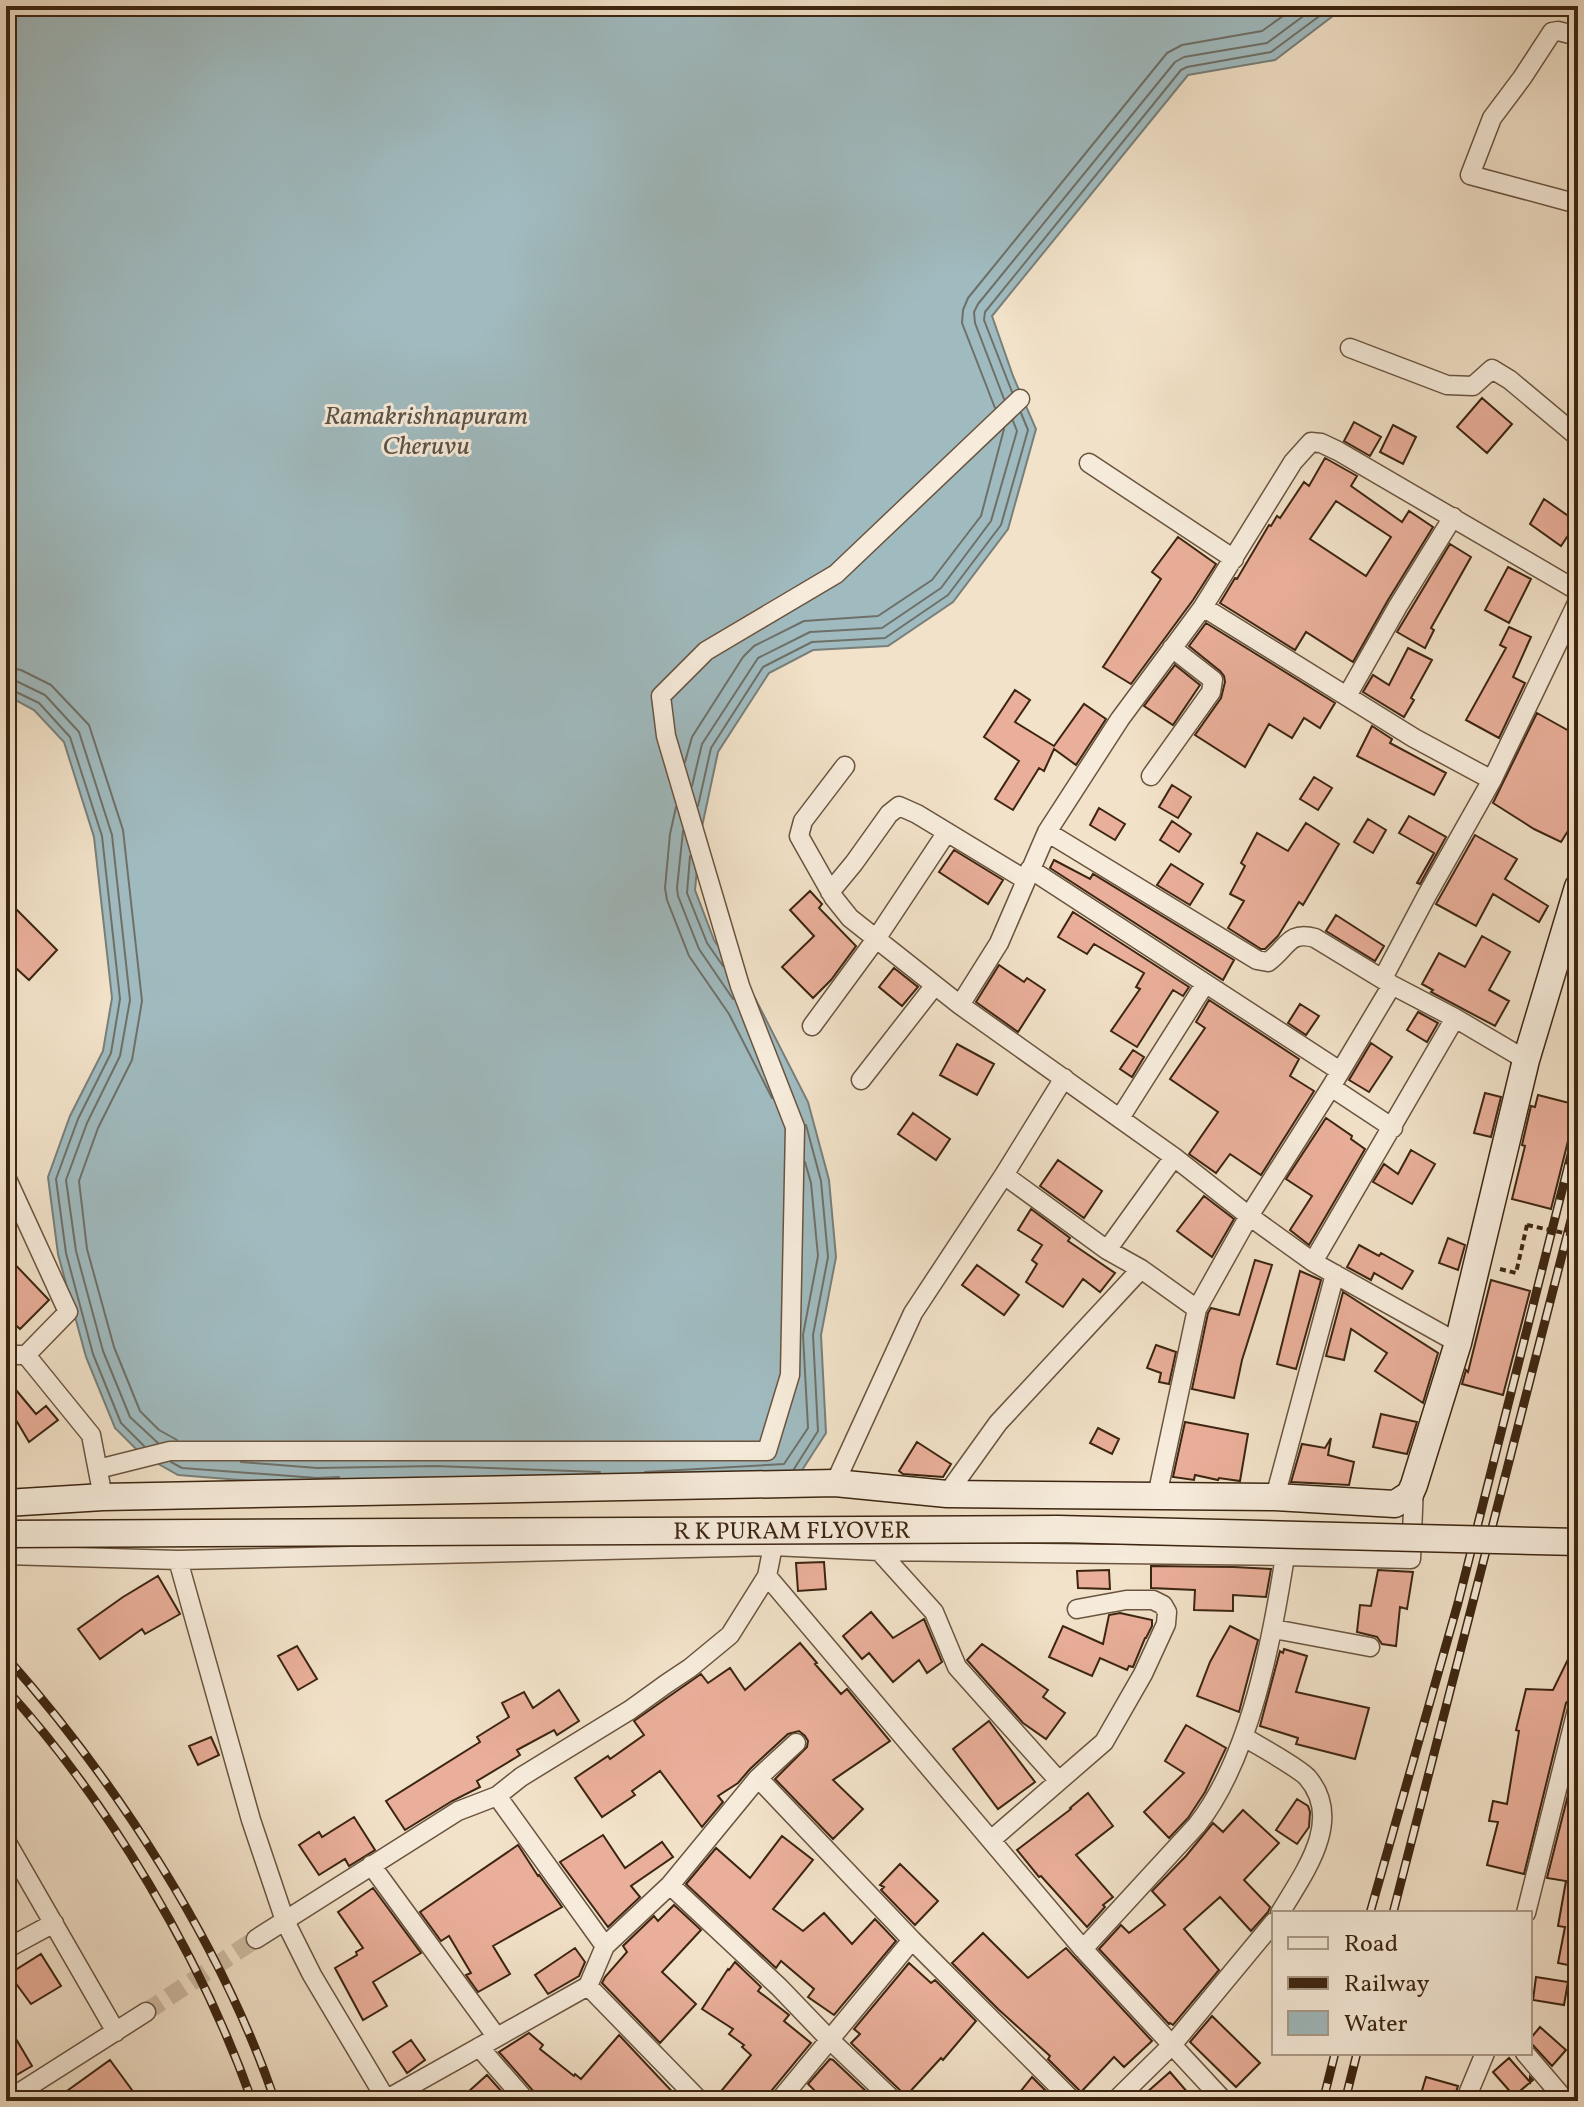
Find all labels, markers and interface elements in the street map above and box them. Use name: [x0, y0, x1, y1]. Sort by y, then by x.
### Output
water label: Ramakrishnapuram Cheruvu: [324, 399, 528, 465]
street label: R K PURAM FLYOVER: [673, 1515, 911, 1550]
legend: [1272, 1911, 1532, 2055]
text: Road: [1344, 1928, 1398, 1962]
text: Railway: [1344, 1968, 1430, 2002]
text: Water: [1344, 2008, 1408, 2042]

